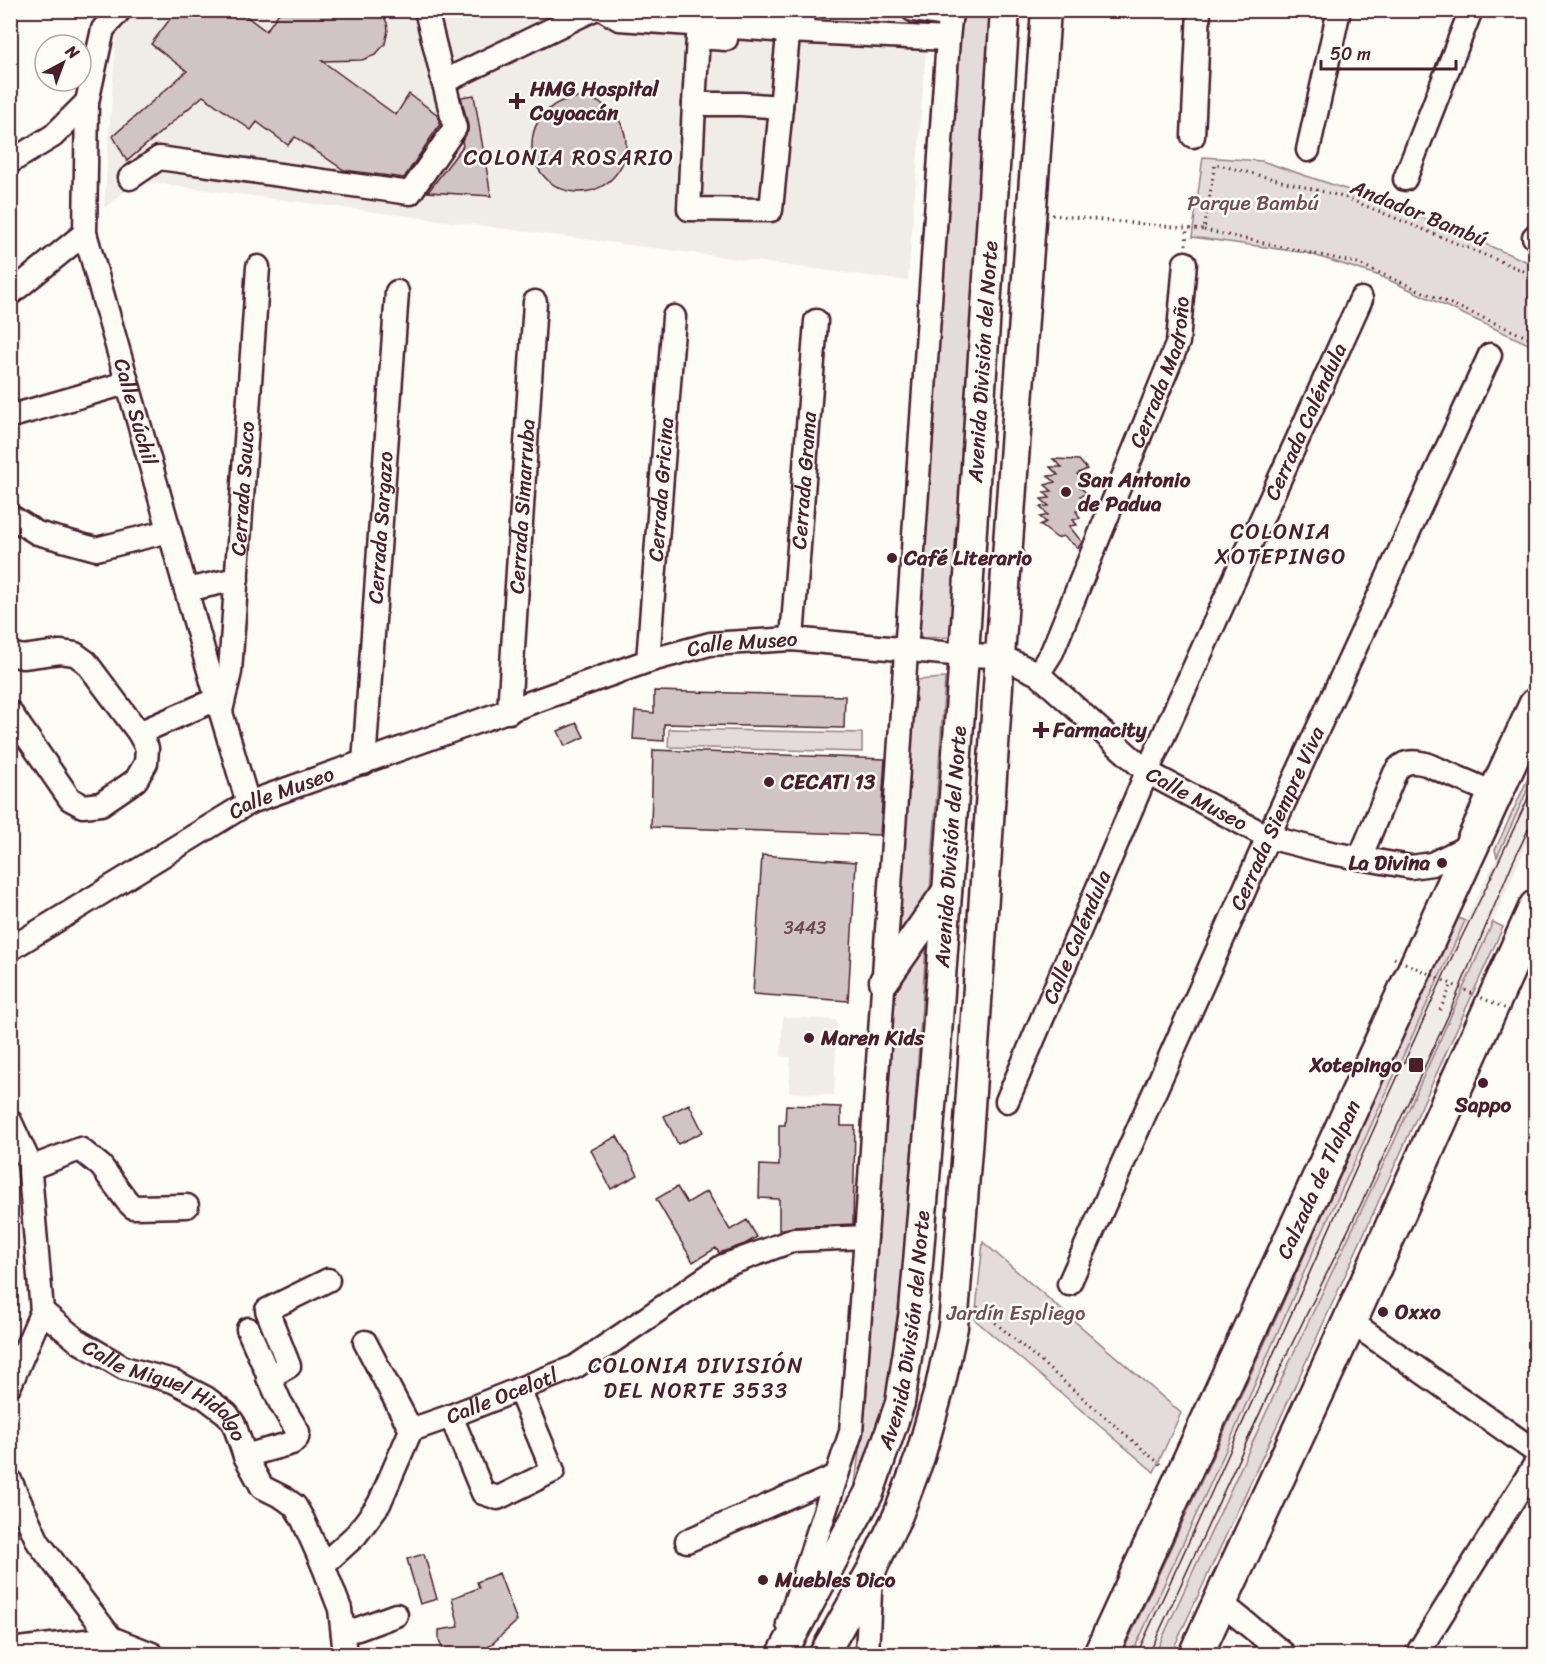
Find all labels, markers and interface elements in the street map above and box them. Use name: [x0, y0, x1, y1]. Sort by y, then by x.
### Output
north arrow: [33, 33, 93, 93]
scale bar: [1321, 33, 1456, 71]
text: N: [58, 37, 87, 67]
text: 50 m: [1330, 38, 1371, 70]
place label: HMG Hospital Coyoacán: [529, 70, 659, 132]
marker: HMG Hospital Coyoacán: [508, 92, 526, 110]
district label: COLONIA ROSARIO: [463, 138, 675, 177]
street label: Andador Bambú: [1344, 168, 1494, 258]
park label: Parque Bambú: [1187, 184, 1320, 222]
street label: Avenida División del Norte: [956, 240, 1009, 485]
street label: Cerrada Madroño: [1118, 295, 1201, 454]
street label: Cerrada Caléndula: [1253, 336, 1358, 507]
street label: Calle Súchil: [102, 354, 169, 471]
street label: Cerrada Grama: [780, 410, 828, 551]
street label: Cerrada Gricina: [637, 416, 685, 563]
street label: Cerrada Simarruba: [498, 417, 547, 595]
street label: Cerrada Sauco: [219, 420, 266, 557]
street label: Cerrada Sargazo: [356, 450, 405, 605]
place label: San Antonio de Padua: [1077, 461, 1191, 523]
marker: San Antonio de Padua: [1059, 485, 1073, 499]
district label: COLONIA XOTEPINGO: [1214, 512, 1347, 576]
place label: Café Literario: [903, 539, 1033, 577]
marker: Café Literario: [885, 551, 899, 565]
street label: Calle Museo: [682, 620, 800, 669]
place label: Farmacity: [1052, 711, 1148, 749]
street label: Cerrada Siempre Viva: [1219, 720, 1336, 917]
marker: Farmacity: [1034, 723, 1048, 737]
street label: Avenida División del Norte: [923, 725, 978, 970]
street label: Calle Museo: [220, 755, 340, 830]
street label: Calle Museo: [1139, 756, 1255, 842]
place label: CECATI 13: [780, 763, 876, 801]
marker: CECATI 13: [762, 775, 776, 789]
place label: La Divina: [1349, 844, 1430, 882]
marker: La Divina: [1435, 856, 1449, 870]
street label: Calle Caléndula: [1031, 864, 1122, 1010]
house number: 3443: [784, 912, 826, 944]
place label: Maren Kids: [820, 1019, 925, 1057]
marker: Maren Kids: [802, 1031, 816, 1045]
place label: Xotepingo: [1308, 1046, 1402, 1084]
marker: Xotepingo: [1407, 1056, 1425, 1074]
marker: Sappo: [1476, 1076, 1490, 1090]
place label: Sappo: [1454, 1086, 1512, 1124]
street label: Calzada de Tlalpan: [1265, 1093, 1372, 1265]
street label: Avenida División del Norte: [866, 1209, 941, 1456]
place label: Oxxo: [1395, 1293, 1441, 1331]
park label: Jardín Espliego: [946, 1294, 1085, 1332]
marker: Oxxo: [1376, 1305, 1390, 1319]
street label: Calle Miguel Hidalgo: [75, 1329, 258, 1447]
district label: COLONIA DIVISIÓN DEL NORTE 3533: [588, 1346, 804, 1410]
street label: Calle Ocelotl: [440, 1356, 565, 1435]
place label: Muebles Dico: [774, 1561, 896, 1599]
marker: Muebles Dico: [756, 1573, 770, 1587]

